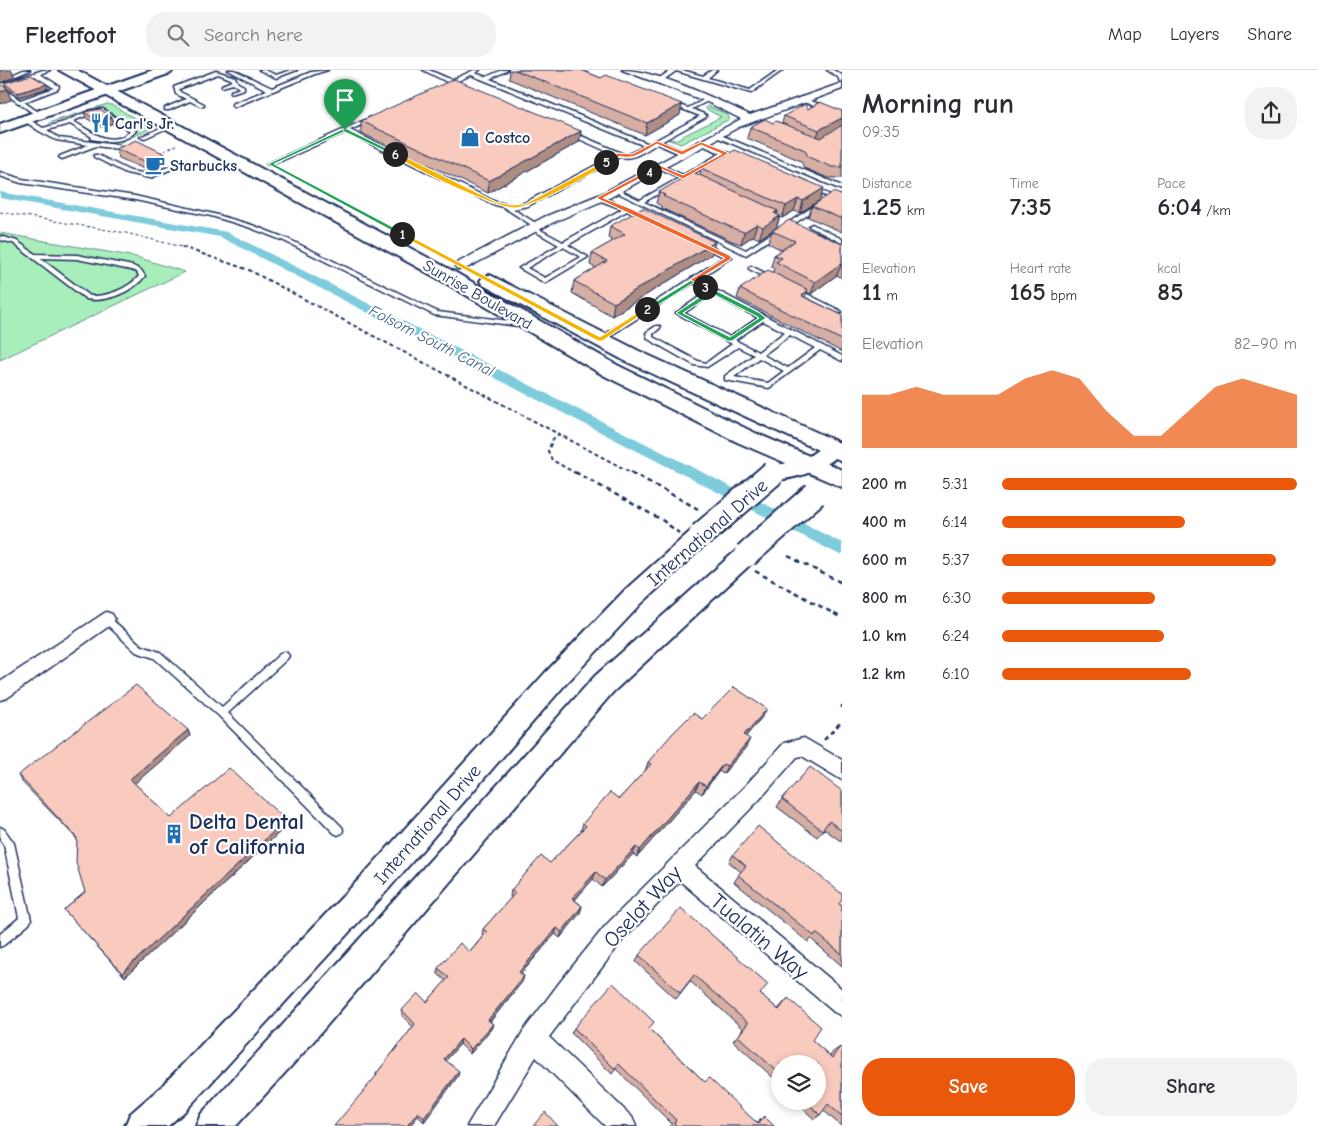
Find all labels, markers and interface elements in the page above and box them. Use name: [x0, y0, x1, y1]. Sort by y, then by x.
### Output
search box: [146, 12, 496, 57]
text: Fleetfoot: [25, 21, 116, 49]
icon: search: [164, 21, 192, 49]
text: Search here: [204, 24, 303, 46]
text: Map: [1108, 24, 1142, 45]
text: Layers: [1170, 24, 1219, 45]
text: Share: [1247, 24, 1292, 45]
pin: [324, 79, 366, 130]
icon: arrive: [331, 86, 359, 114]
button: share: [1245, 87, 1297, 139]
text: Morning run: [862, 88, 1014, 120]
restaurant icon: Carl's Jr.: [89, 112, 111, 134]
place label: Carl's Jr.: [115, 115, 174, 133]
text: 09:35: [862, 123, 900, 141]
shop icon: Costco: [459, 126, 481, 148]
place label: Costco: [485, 129, 530, 147]
pin: 6: [382, 142, 408, 166]
text: 6: [392, 146, 399, 163]
pin: 5: [594, 150, 618, 174]
cafe icon: Starbucks: [144, 154, 166, 176]
text: 5: [603, 154, 610, 171]
place label: Starbucks: [170, 157, 237, 175]
pin: 4: [636, 160, 662, 184]
text: 4: [646, 164, 653, 181]
text: Distance: [862, 175, 912, 192]
text: Time: [1010, 175, 1039, 192]
text: Pace: [1157, 175, 1186, 192]
text: 1.25: [862, 192, 902, 221]
text: 7:35: [1010, 192, 1052, 221]
text: 6:04: [1157, 192, 1202, 221]
text: km: [902, 202, 925, 219]
text: /km: [1202, 202, 1231, 219]
pin: 1: [390, 222, 414, 246]
text: 1: [400, 226, 405, 243]
street label: Sunrise Boulevard: [420, 256, 535, 333]
text: Elevation: [862, 260, 916, 277]
text: Heart rate: [1010, 260, 1071, 277]
text: kcal: [1157, 260, 1181, 277]
pin: 3: [692, 274, 718, 300]
text: 11: [862, 277, 882, 306]
text: 165: [1010, 277, 1046, 306]
text: 85: [1157, 277, 1183, 306]
text: 3: [702, 279, 709, 296]
text: m: [882, 287, 898, 304]
text: bpm: [1046, 287, 1077, 304]
pin: 2: [634, 296, 660, 322]
text: 2: [644, 301, 651, 318]
water label: Folsom South Canal: [366, 302, 498, 380]
text: Elevation: [862, 335, 923, 353]
text: 82–90 m: [1234, 335, 1297, 353]
street label: International Drive: [643, 475, 772, 591]
text: 200 m: [862, 475, 907, 493]
text: 5:31: [942, 475, 968, 493]
text: 400 m: [862, 513, 906, 531]
text: 6:14: [942, 513, 968, 531]
text: 600 m: [862, 551, 907, 569]
text: 5:37: [942, 551, 969, 569]
text: 800 m: [862, 589, 907, 607]
text: 6:30: [942, 589, 971, 607]
text: 1.0 km: [862, 627, 907, 645]
text: 6:24: [942, 627, 970, 645]
text: 1.2 km: [862, 665, 905, 683]
text: 6:10: [942, 665, 970, 683]
street label: International Drive: [370, 760, 486, 889]
place label: Delta Dental of California: [189, 809, 305, 860]
building icon: Delta Dental of California: [163, 823, 185, 845]
street label: Oselot Way: [598, 860, 687, 953]
street label: Tualatin Way: [705, 888, 814, 985]
map controls: [771, 1055, 826, 1110]
button: layers: [771, 1055, 826, 1110]
button: Save: [862, 1058, 1075, 1116]
button: Share: [1085, 1058, 1297, 1116]

